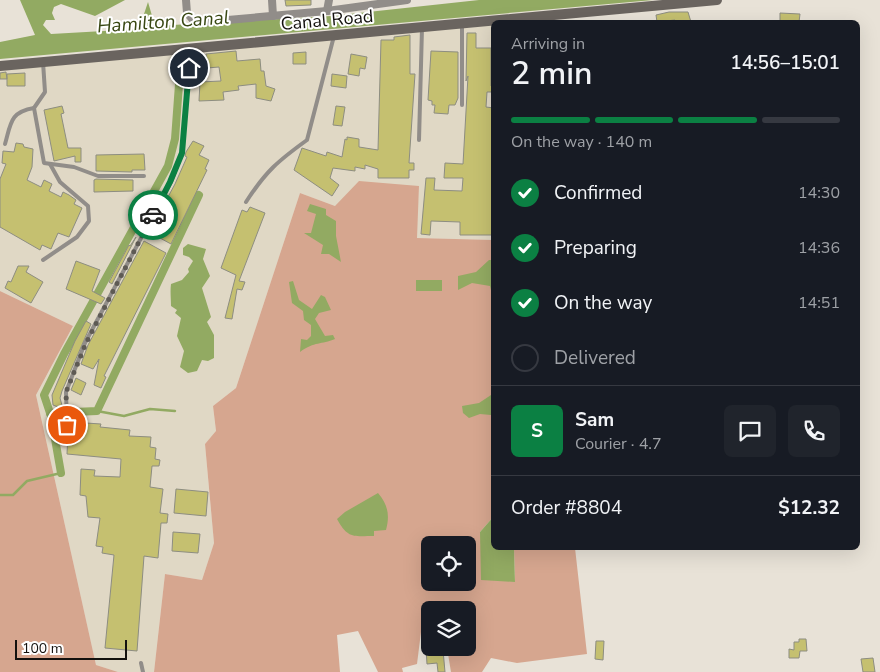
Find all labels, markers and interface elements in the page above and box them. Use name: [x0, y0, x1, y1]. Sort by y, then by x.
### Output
water label: Hamilton Canal: [96, 4, 230, 40]
street label: Canal Road: [280, 4, 374, 36]
text: Arriving in: [511, 33, 585, 55]
pin: [168, 47, 210, 89]
text: 14:56–15:01: [730, 50, 840, 76]
text: 2 min: [511, 52, 593, 95]
icon: home: [175, 54, 203, 82]
text: On the way · 140 m: [511, 131, 652, 153]
icon: check: [511, 179, 539, 207]
text: Confirmed: [554, 180, 642, 206]
text: 14:30: [798, 182, 840, 204]
courier: [128, 190, 178, 240]
icon: car: [139, 201, 167, 229]
icon: check: [511, 234, 539, 262]
text: Preparing: [554, 235, 637, 261]
text: 14:36: [798, 237, 840, 259]
icon: check: [511, 289, 539, 317]
text: On the way: [554, 290, 652, 316]
text: 14:51: [798, 292, 840, 314]
text: Delivered: [554, 345, 636, 371]
pin: [46, 404, 88, 446]
button: chat: [724, 405, 776, 457]
button: phone: [788, 405, 840, 457]
text: Sam: [575, 407, 614, 433]
icon: bag: [53, 411, 81, 439]
text: S: [531, 418, 543, 444]
text: Courier · 4.7: [575, 433, 661, 455]
text: Order #8804: [511, 495, 622, 521]
text: $12.32: [778, 495, 840, 521]
map controls: [421, 536, 476, 656]
button: locate: [421, 536, 476, 591]
button: layers: [421, 601, 476, 656]
scale bar: [15, 637, 128, 660]
text: 100 m: [22, 639, 63, 658]

